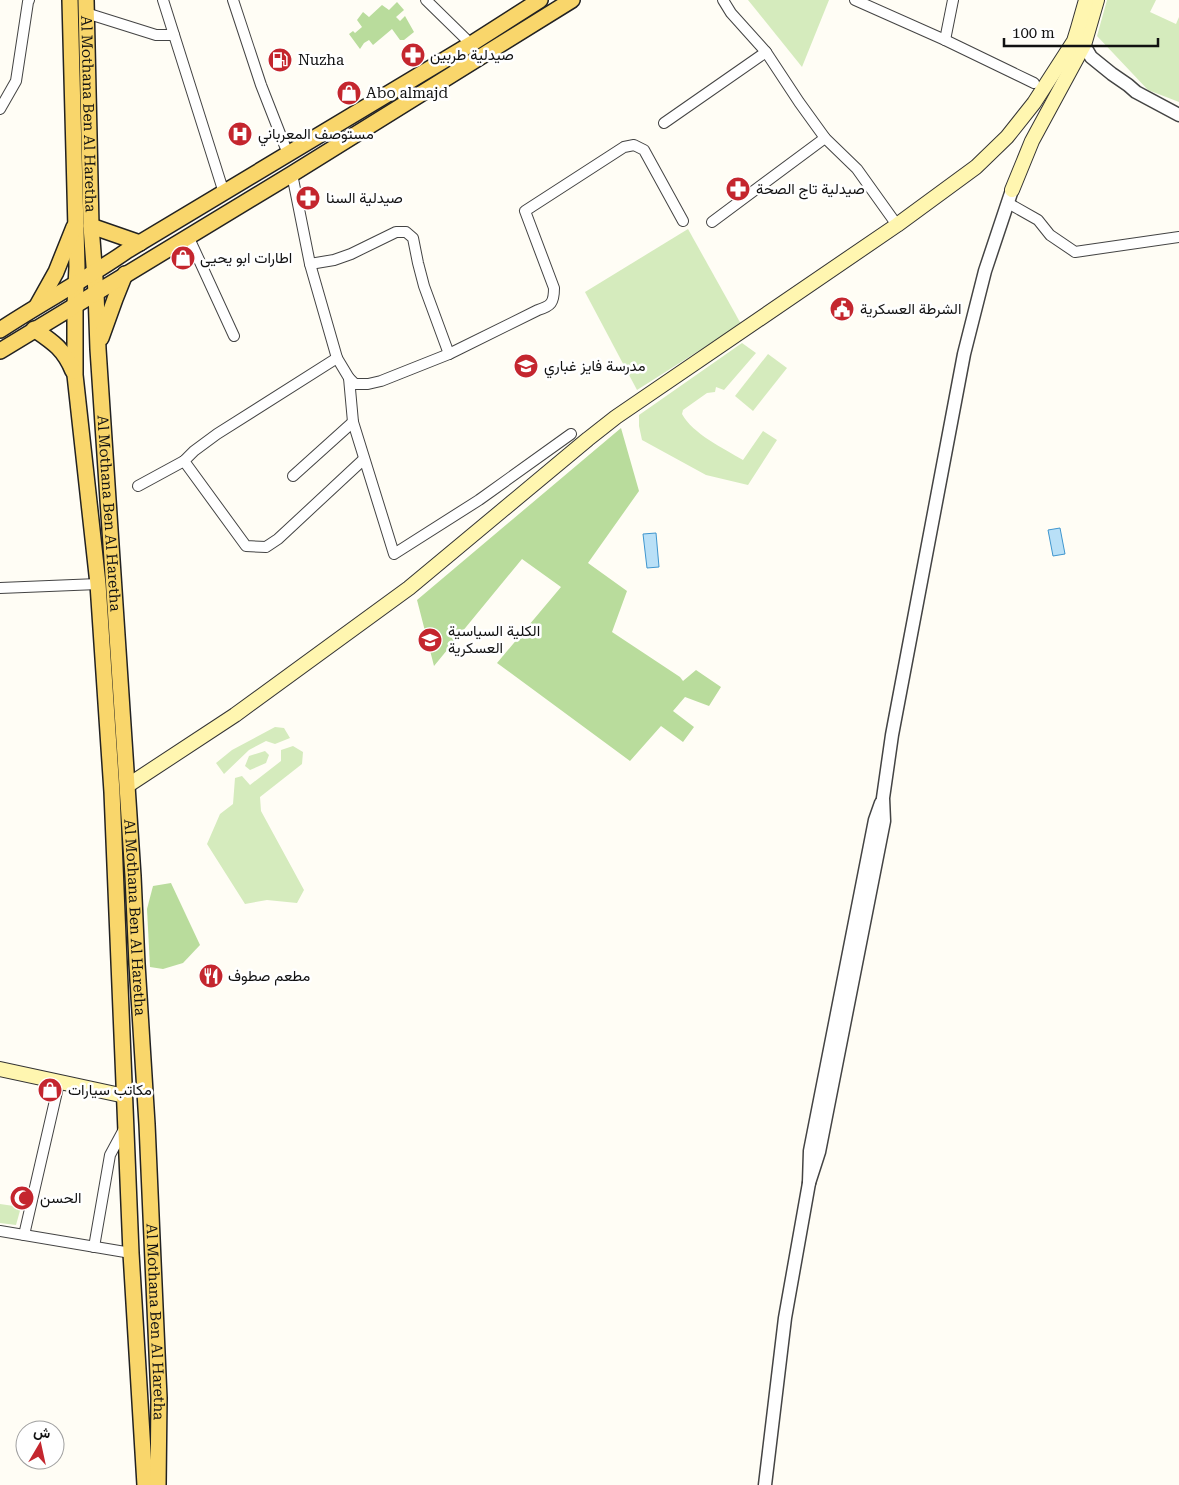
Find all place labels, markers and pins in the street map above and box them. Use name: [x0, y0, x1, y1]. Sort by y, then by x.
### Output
pharmacy icon: صيدلية طربين: [400, 42, 426, 68]
place label: صيدلية طربين: [430, 46, 514, 65]
fuel station icon: Nuzha: [267, 47, 293, 73]
place label: Nuzha: [298, 51, 344, 69]
shop icon: Abo almajd: [336, 80, 362, 106]
place label: Abo almajd: [366, 84, 448, 102]
hospital icon: مستوصف المعرباني: [227, 121, 253, 147]
place label: مستوصف المعرباني: [258, 125, 374, 147]
pharmacy icon: صيدلية تاج الصحة: [725, 176, 751, 202]
place label: صيدلية تاج الصحة: [756, 180, 865, 200]
pharmacy icon: صيدلية السنا: [295, 185, 321, 211]
place label: صيدلية السنا: [326, 189, 403, 207]
shop icon: اطارات ابو يحيى: [170, 245, 196, 271]
place label: اطارات ابو يحيى: [200, 249, 292, 268]
public building icon: الشرطة العسكرية: [829, 296, 855, 322]
place label: الشرطة العسكرية: [860, 300, 961, 318]
school or university icon: مدرسة فايز غباري: [513, 353, 539, 379]
place label: مدرسة فايز غباري: [544, 357, 646, 379]
place label: الكلية السياسية العسكرية: [448, 622, 540, 657]
school or university icon: الكلية السياسية العسكرية: [417, 627, 443, 653]
restaurant icon: مطعم صطوف: [198, 963, 224, 989]
place label: مطعم صطوف: [228, 967, 310, 986]
shop icon: مكاتب سيارات: [37, 1077, 63, 1103]
place label: مكاتب سيارات: [68, 1081, 152, 1099]
mosque icon: الحسن: [9, 1185, 35, 1211]
place label: الحسن: [40, 1189, 82, 1208]

